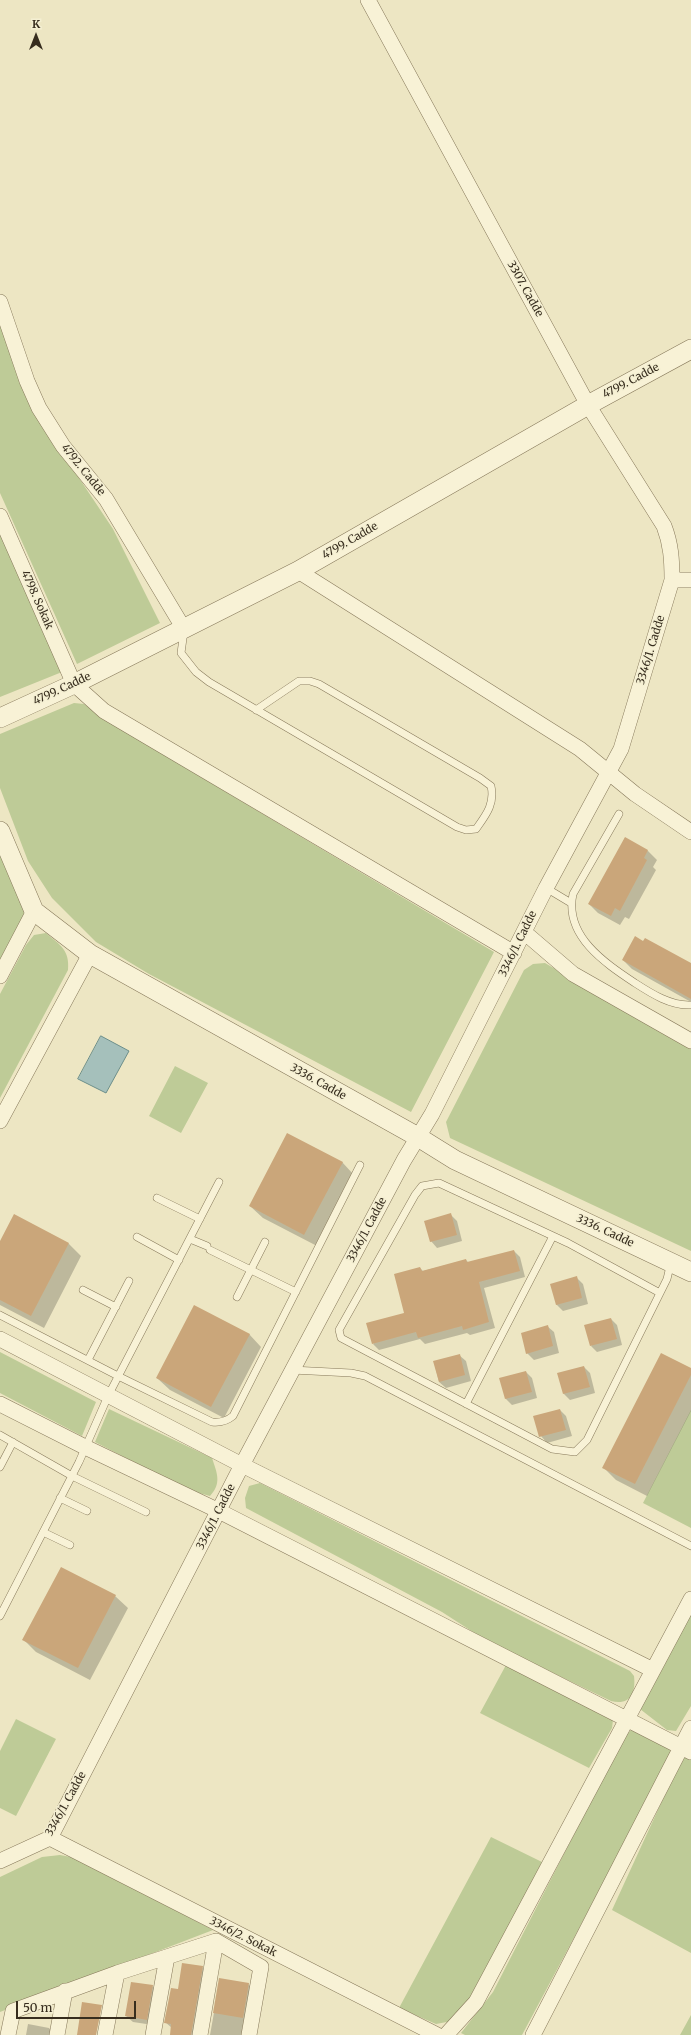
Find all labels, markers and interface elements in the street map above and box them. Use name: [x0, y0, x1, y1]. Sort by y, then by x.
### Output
north arrow: [16, 16, 56, 56]
text: K: [32, 17, 40, 31]
street label: 3307. Cadde: [504, 259, 546, 319]
street label: 4799. Cadde: [601, 361, 661, 401]
street label: 4792. Cadde: [58, 442, 108, 498]
street label: 4799. Cadde: [320, 520, 380, 562]
street label: 4798. Sokak: [18, 569, 56, 631]
street label: 3346/1. Cadde: [634, 614, 668, 686]
street label: 4799. Cadde: [31, 670, 93, 708]
street label: 3346/1. Cadde: [496, 909, 540, 979]
street label: 3336. Cadde: [288, 1061, 348, 1103]
street label: 3346/1. Cadde: [344, 1195, 390, 1265]
street label: 3336. Cadde: [574, 1212, 636, 1250]
street label: 3346/1. Cadde: [194, 1482, 238, 1552]
street label: 3346/1. Cadde: [43, 1769, 89, 1839]
street label: 3346/2. Sokak: [207, 1914, 279, 1960]
scale bar: [18, 1993, 138, 2019]
text: 50 m: [23, 2000, 52, 2015]

